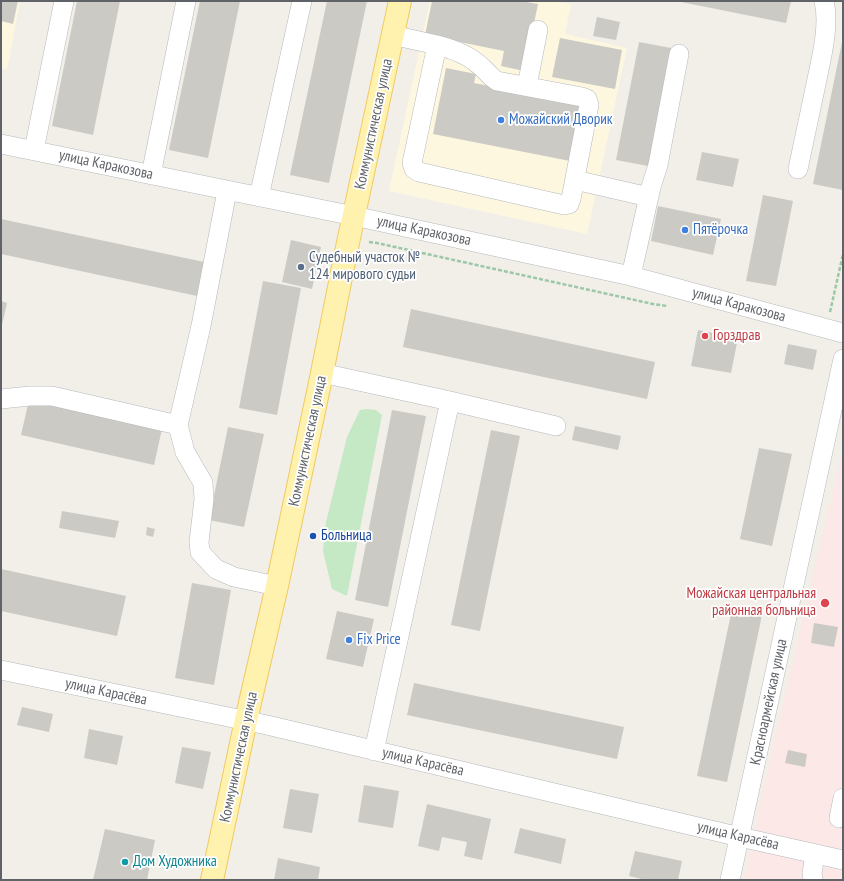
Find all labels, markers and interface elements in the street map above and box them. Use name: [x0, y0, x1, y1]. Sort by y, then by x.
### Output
street label: Коммунистическая улица: [351, 57, 397, 191]
place label: Можайский Дворик: [509, 111, 613, 129]
marker: Можайский Дворик: [496, 115, 506, 125]
street label: улица Каракозова: [57, 146, 155, 184]
street label: улица Каракозова: [375, 212, 473, 250]
place label: Пятёрочка: [693, 221, 748, 239]
marker: Пятёрочка: [680, 225, 690, 235]
place label: Судебный участок № 124 мирового судьи: [309, 249, 420, 284]
marker: Судебный участок № 124 мирового судьи: [296, 262, 306, 272]
street label: улица Каракозова: [690, 284, 788, 326]
place label: Горздрав: [713, 327, 760, 345]
marker: Горздрав: [700, 331, 710, 341]
street label: Коммунистическая улица: [285, 374, 331, 508]
place label: Больница: [321, 527, 372, 545]
marker: Больница: [308, 531, 318, 541]
place label: Можайская центральная районная больница: [687, 585, 816, 620]
marker: Можайская центральная районная больница: [819, 597, 831, 609]
place label: Fix Price: [357, 631, 401, 649]
marker: Fix Price: [344, 635, 354, 645]
street label: Красноармейская улица: [747, 637, 791, 767]
street label: улица Карасёва: [63, 675, 149, 709]
street label: Коммунистическая улица: [216, 690, 262, 824]
street label: улица Карасёва: [380, 744, 466, 780]
street label: улица Карасёва: [695, 818, 781, 854]
place label: Дом Художника: [133, 853, 217, 871]
marker: Дом Художника: [120, 857, 130, 867]

